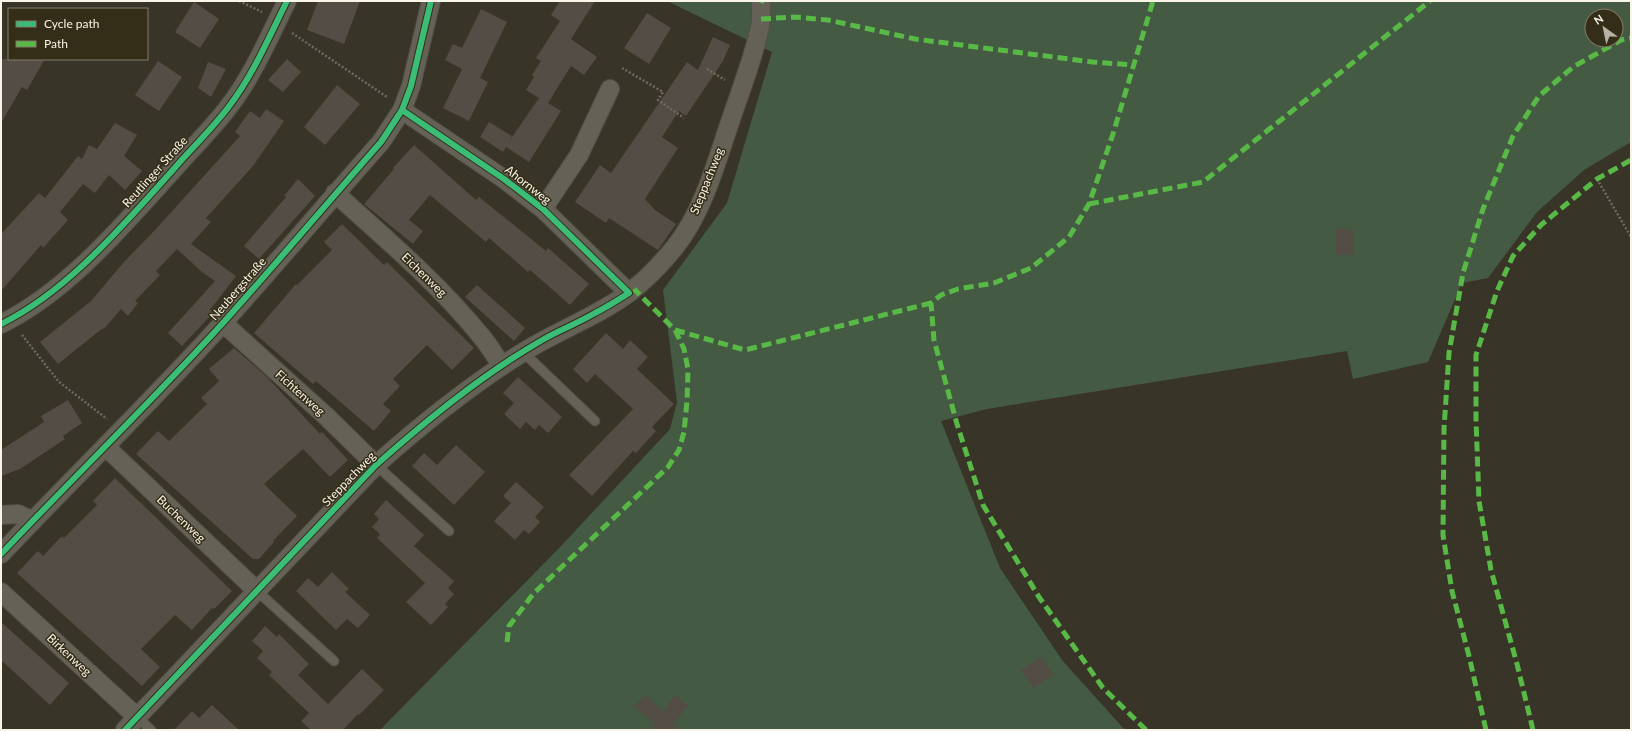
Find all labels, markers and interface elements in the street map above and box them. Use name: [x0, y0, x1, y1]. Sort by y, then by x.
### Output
legend: [8, 8, 148, 60]
north arrow: [1584, 8, 1624, 48]
text: N: [1591, 11, 1605, 27]
text: Cycle path: [44, 16, 99, 31]
text: Path: [44, 36, 68, 51]
street label: Reutlinger Straße: [119, 133, 191, 210]
street label: Steppachweg: [686, 145, 727, 216]
street label: Ahornweg: [502, 162, 554, 207]
street label: Eichenweg: [399, 249, 450, 300]
street label: Neubergstraße: [206, 254, 269, 323]
street label: Fichtenweg: [273, 367, 328, 419]
street label: Steppachweg: [319, 448, 379, 509]
street label: Buchenweg: [154, 492, 209, 545]
street label: Birkenweg: [44, 630, 95, 679]

